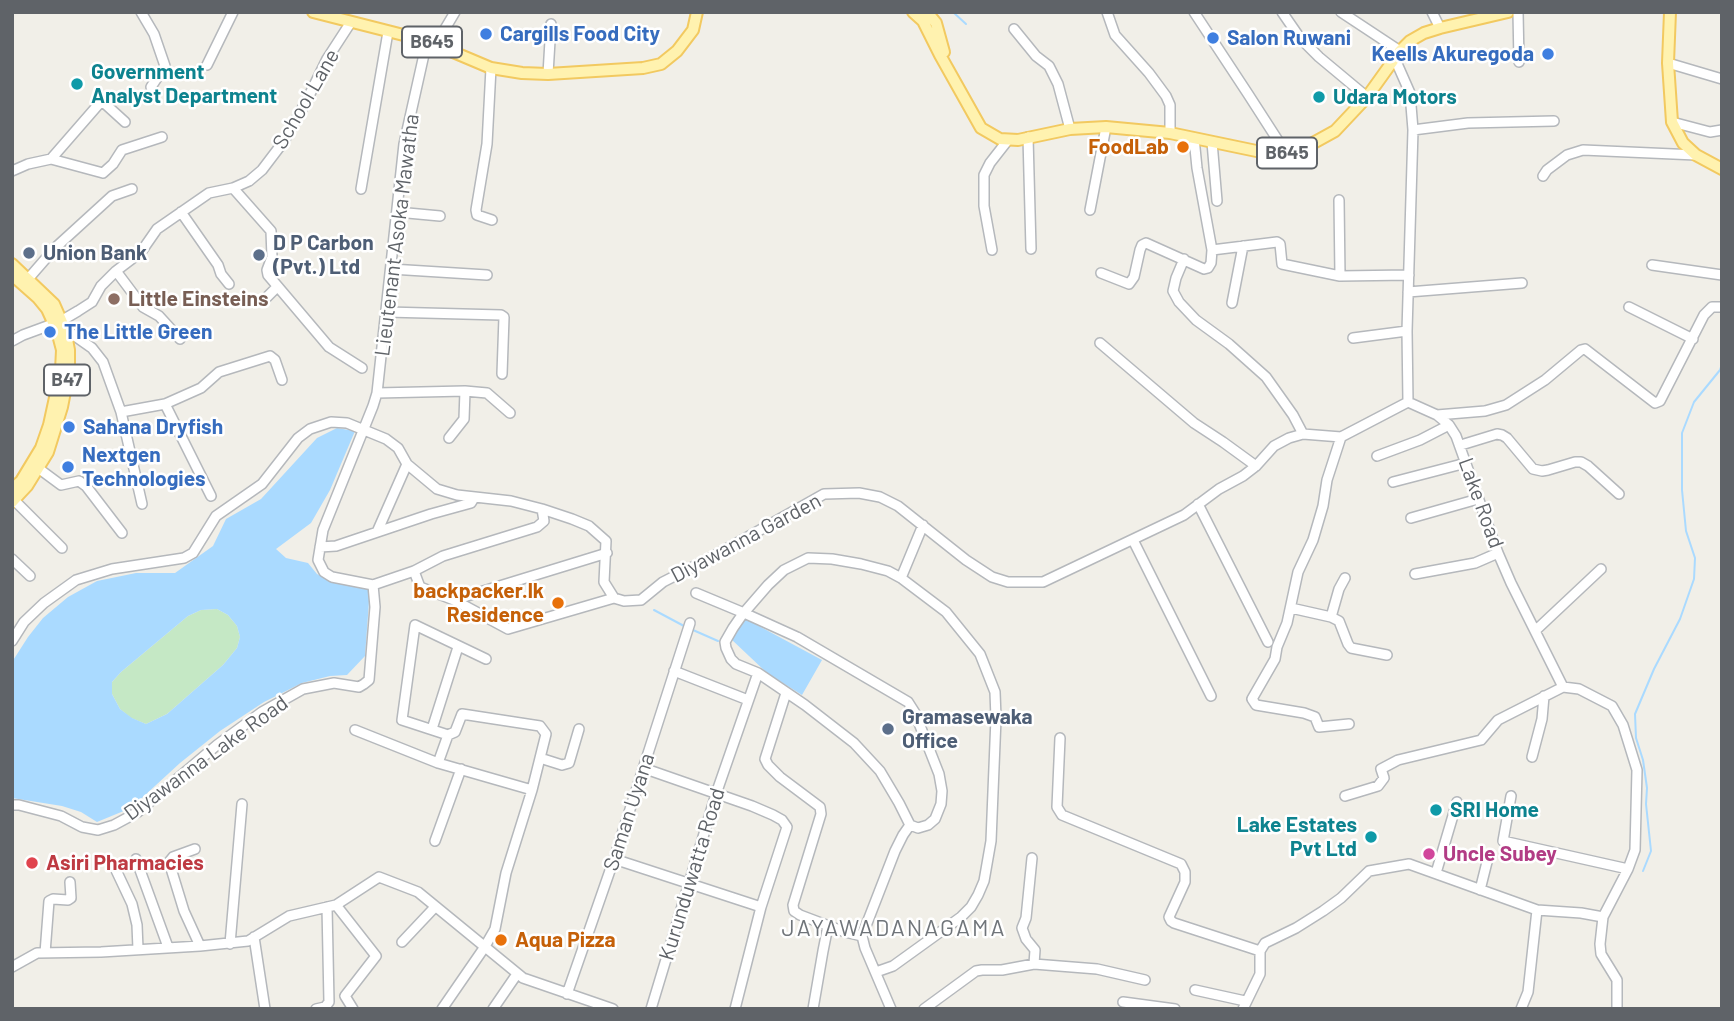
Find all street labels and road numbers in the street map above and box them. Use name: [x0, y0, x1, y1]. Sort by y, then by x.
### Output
road number: B645: [402, 26, 462, 58]
street label: School Lane: [267, 45, 345, 153]
street label: Lieutenant Asoka Mawatha: [370, 112, 424, 358]
road number: B645: [1257, 138, 1317, 168]
road number: B47: [44, 364, 90, 396]
street label: Lake Road: [1453, 454, 1509, 552]
street label: Diyawanna Garden: [667, 488, 825, 588]
street label: Diyawanna Lake Road: [119, 690, 293, 826]
street label: Saman Uyana: [598, 750, 660, 874]
street label: Kurunduwatta Road: [654, 785, 730, 963]

